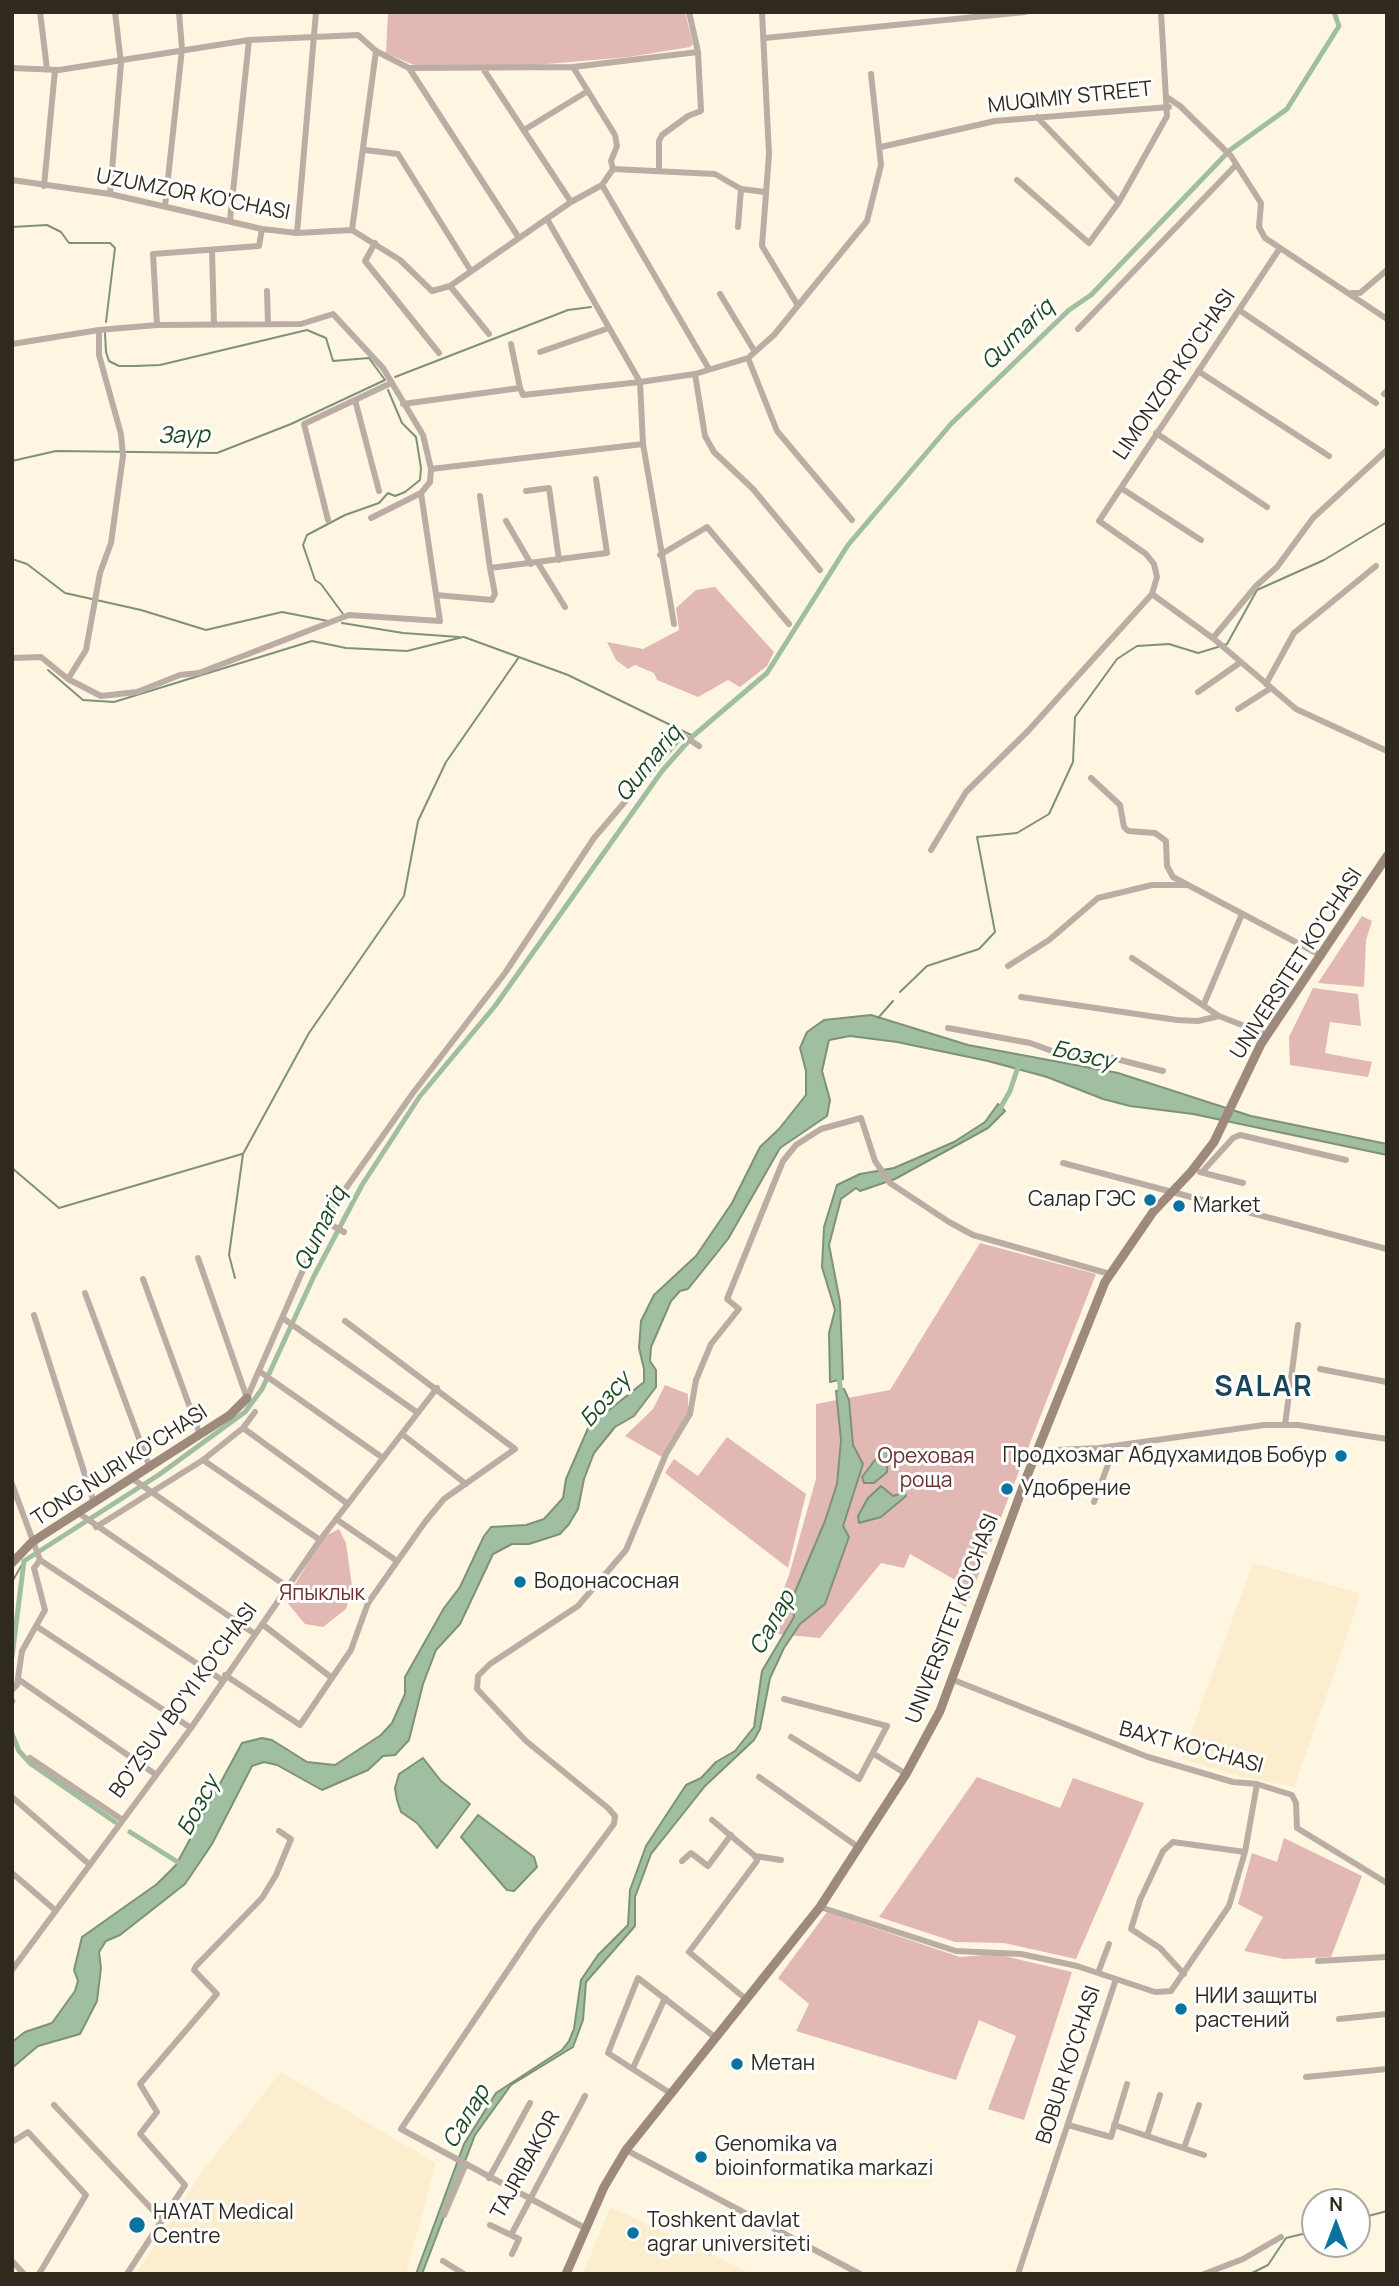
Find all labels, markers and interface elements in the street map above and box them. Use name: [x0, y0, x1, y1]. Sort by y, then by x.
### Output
street label: MUQIMIY STREET: [987, 77, 1153, 119]
street label: UZUMZOR KO'CHASI: [94, 164, 292, 226]
street label: LIMONZOR KO'CHASI: [1109, 285, 1241, 465]
water label: Qumariq: [976, 294, 1060, 376]
water label: Заур: [158, 422, 210, 450]
water label: Qumariq: [610, 720, 688, 808]
street label: UNIVERSITET KO'CHASI: [1226, 864, 1368, 1064]
water label: Бозсу: [1049, 1035, 1117, 1077]
water label: Qumariq: [289, 1183, 353, 1275]
place label: Салар ГЭС: [1028, 1187, 1136, 1213]
marker: Салар ГЭС: [1142, 1192, 1158, 1208]
place label: Market: [1193, 1193, 1261, 1219]
marker: Market: [1171, 1198, 1187, 1214]
water label: Бозсу: [575, 1367, 637, 1433]
district label: SALAR: [1215, 1371, 1313, 1405]
street label: TONG NURI KO'CHASI: [28, 1400, 212, 1532]
place label: Продхозмаг Абдухамидов Бобур: [1003, 1443, 1327, 1469]
park label: Ореховая роща: [877, 1444, 975, 1494]
marker: Продхозмаг Абдухамидов Бобур: [1333, 1448, 1349, 1464]
place label: Удобрение: [1021, 1476, 1131, 1502]
marker: Удобрение: [999, 1481, 1015, 1497]
street label: UNIVERSITET KO'CHASI: [901, 1511, 1005, 1727]
place label: Водонасосная: [534, 1569, 679, 1595]
marker: Водонасосная: [512, 1574, 528, 1590]
park label: Япыклык: [279, 1581, 365, 1607]
water label: Салар: [744, 1586, 802, 1660]
street label: BO'ZSUV BO'YI KO'CHASI: [105, 1599, 263, 1803]
street label: BAXT KO'CHASI: [1116, 1717, 1266, 1779]
water label: Бозсу: [172, 1772, 226, 1840]
street label: BOBUR KO'CHASI: [1032, 1983, 1106, 2147]
place label: НИИ защиты растений: [1195, 1984, 1317, 2034]
marker: НИИ защиты растений: [1173, 2001, 1189, 2017]
place label: Метан: [751, 2051, 815, 2077]
marker: Метан: [729, 2056, 745, 2072]
water label: Салар: [437, 2080, 497, 2154]
street label: TAJRIBAKOR: [486, 2107, 566, 2223]
place label: Genomika va bioinformatika markazi: [715, 2132, 933, 2182]
marker: Genomika va bioinformatika markazi: [693, 2149, 709, 2165]
north arrow: [1301, 2188, 1371, 2258]
text: N: [1329, 2191, 1343, 2217]
place label: HAYAT Medical Centre: [153, 2200, 294, 2250]
place label: Toshkent davlat agrar universiteti: [647, 2208, 811, 2258]
marker: HAYAT Medical Centre: [127, 2215, 147, 2235]
marker: Toshkent davlat agrar universiteti: [625, 2225, 641, 2241]

